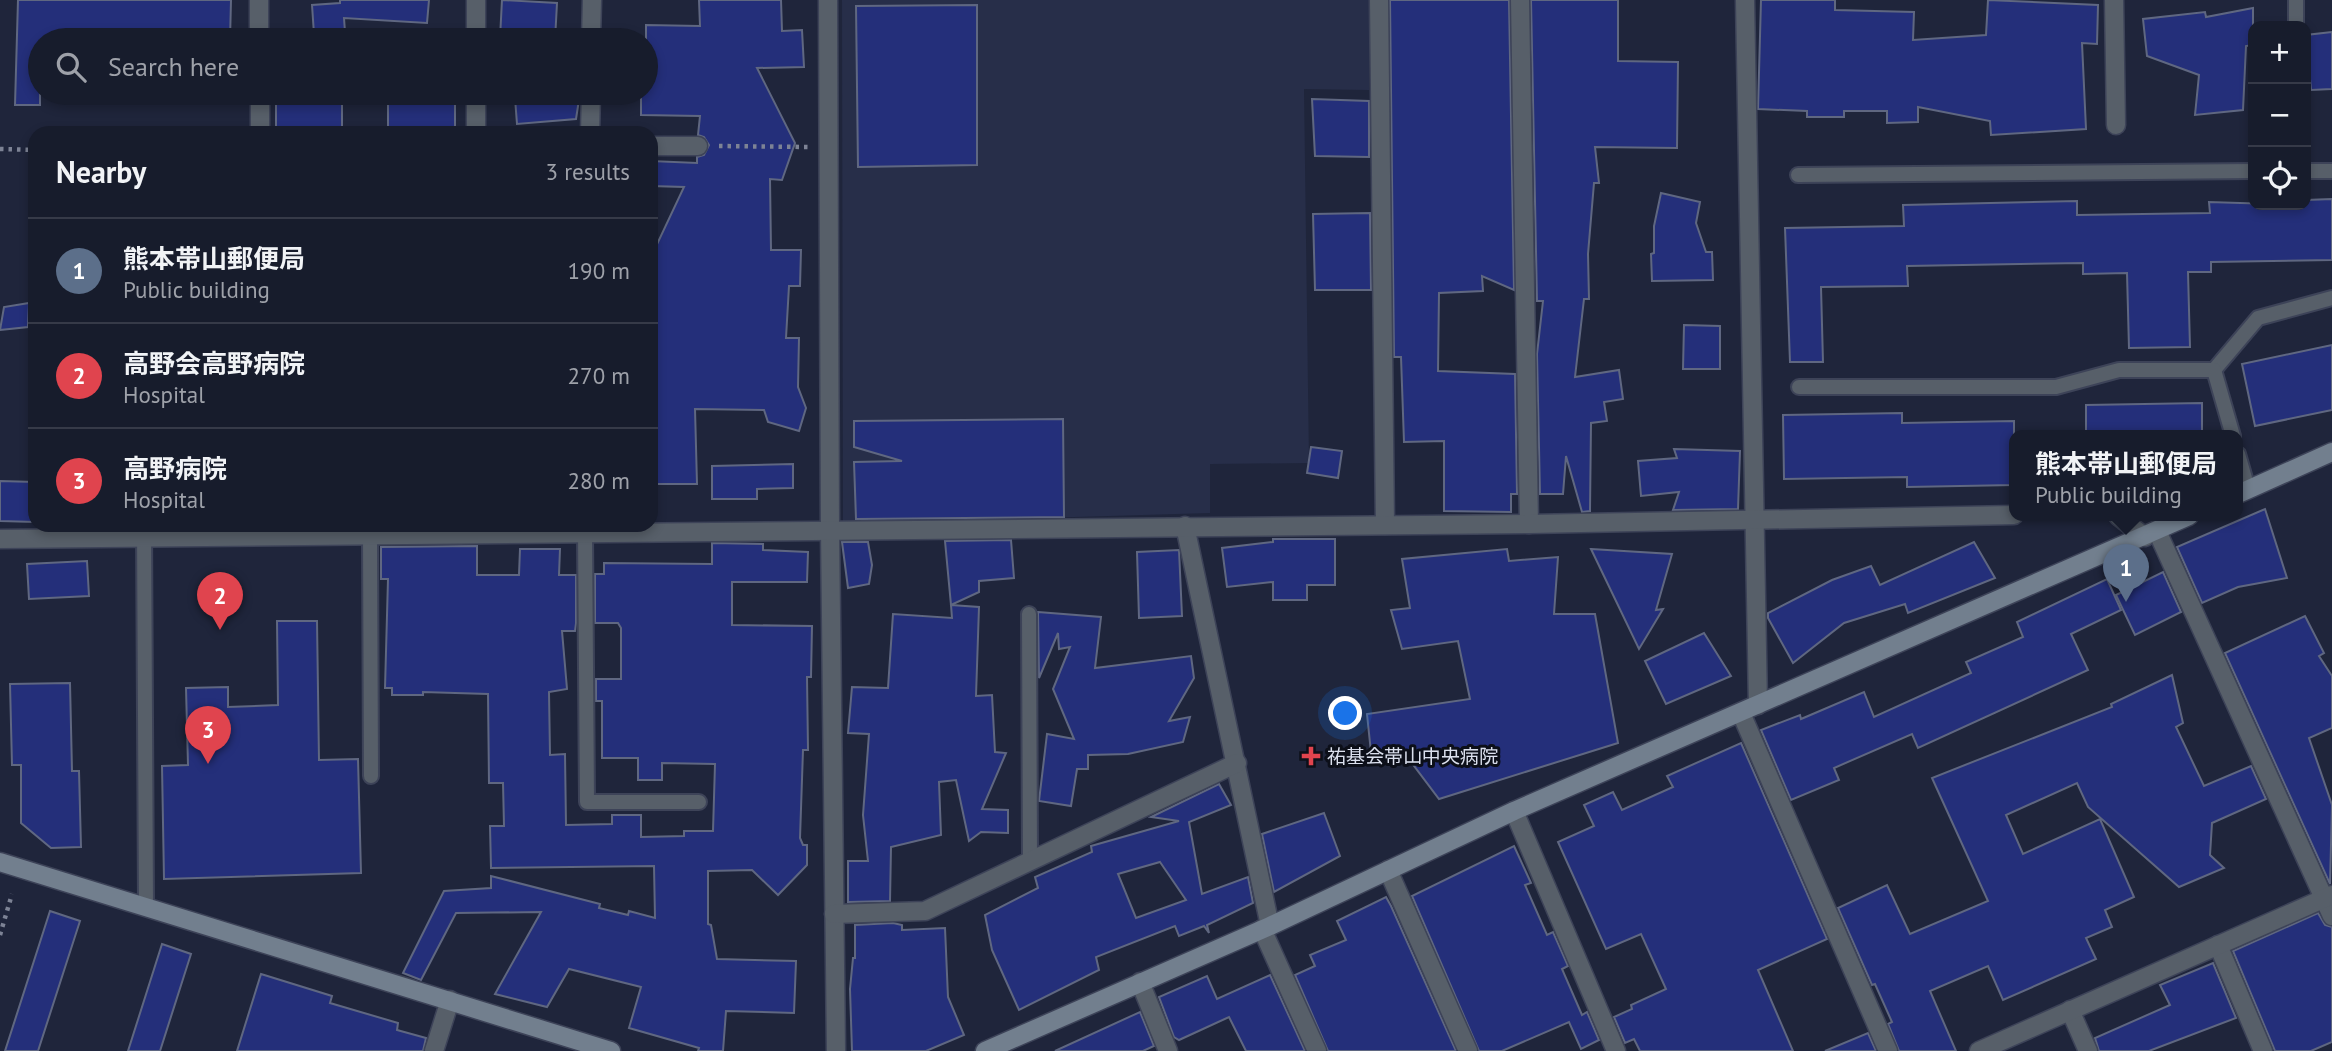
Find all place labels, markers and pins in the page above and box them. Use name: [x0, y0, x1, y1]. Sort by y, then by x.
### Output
pin: 1: [2103, 544, 2149, 602]
pin: 2: [197, 572, 243, 630]
pin: 3: [185, 706, 231, 764]
place label: 祐基会帯山中央病院: [1327, 744, 1498, 768]
marker: 祐基会帯山中央病院: [1301, 746, 1321, 766]

